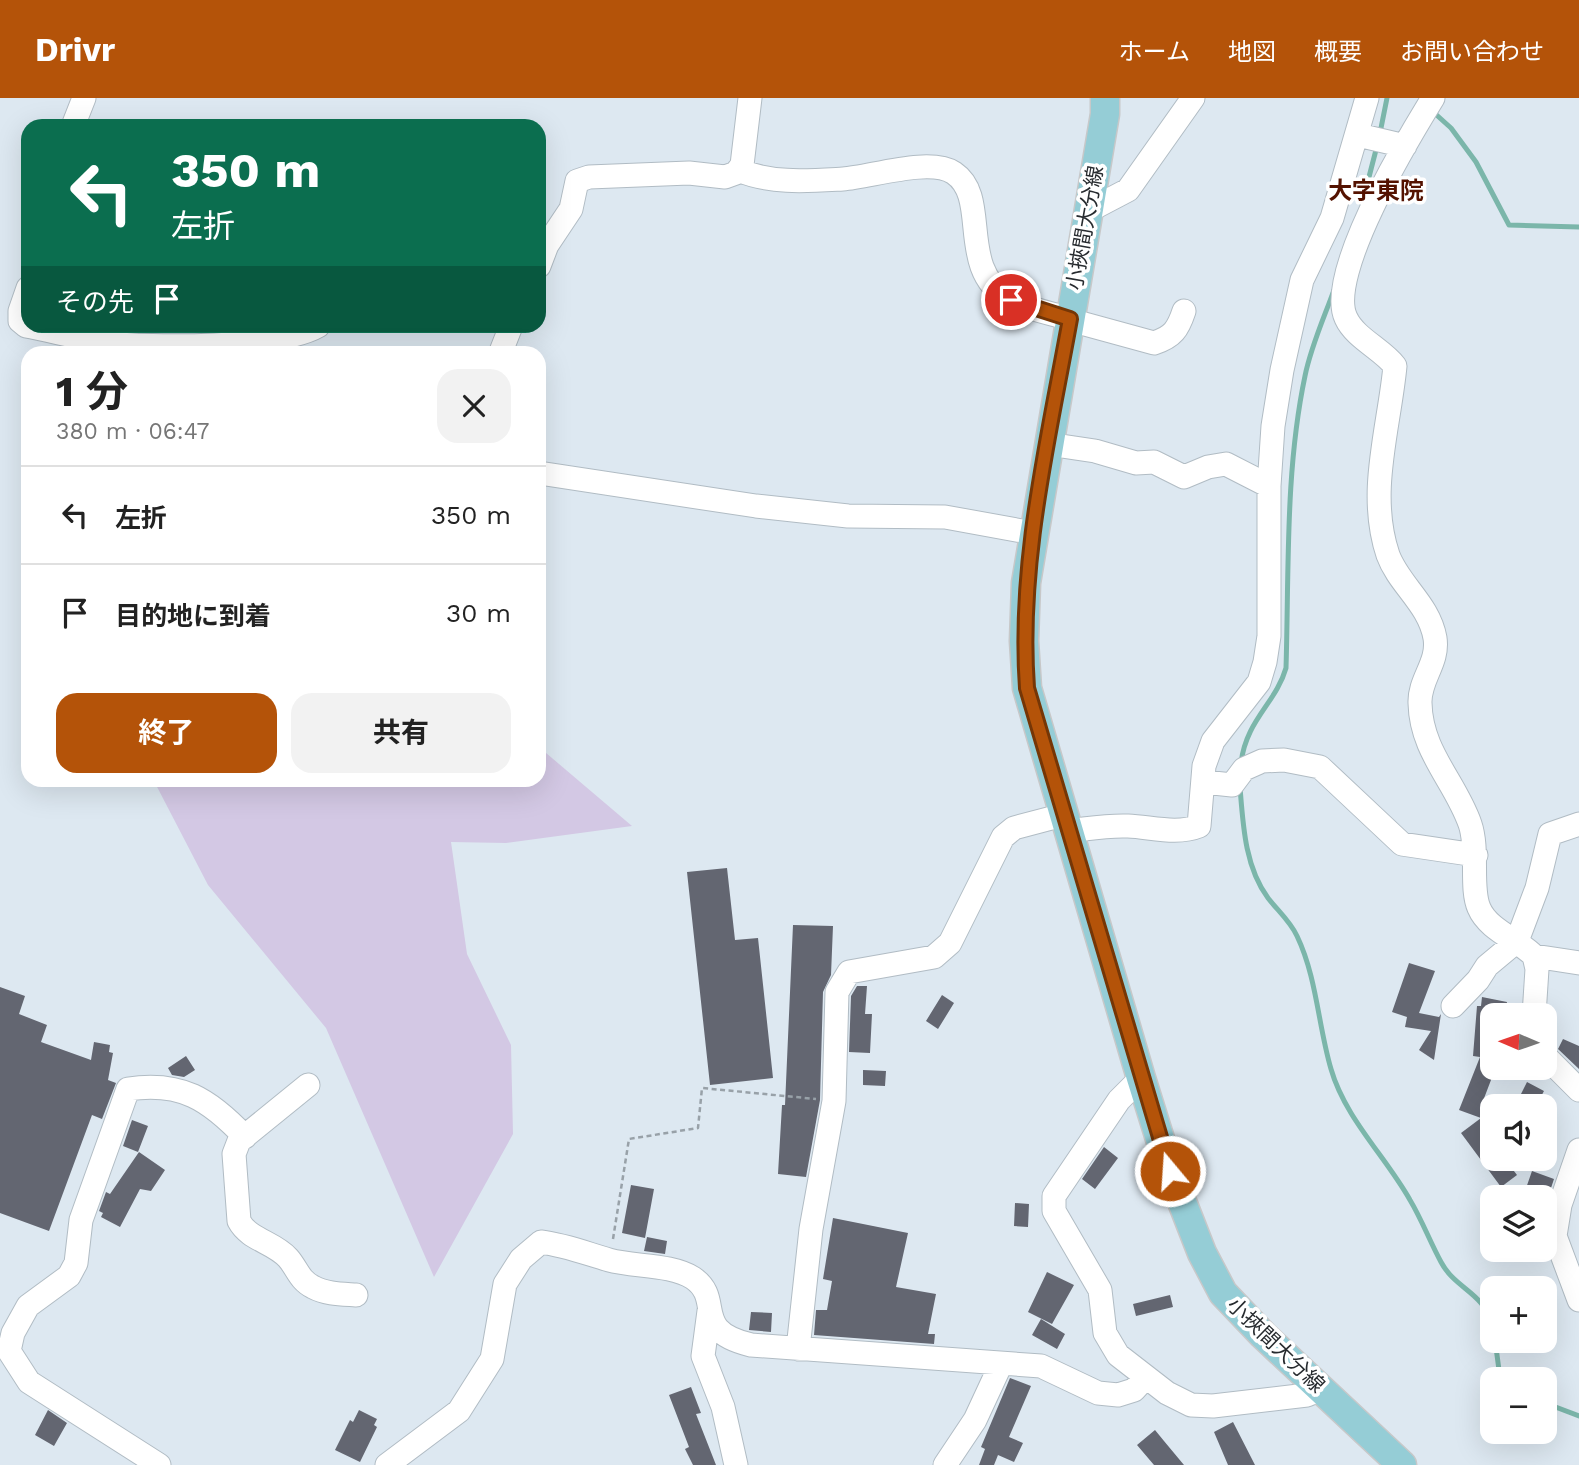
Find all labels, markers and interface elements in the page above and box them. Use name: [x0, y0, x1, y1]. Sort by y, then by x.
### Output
text: Drivr: [35, 30, 115, 69]
text: ホーム: [1119, 38, 1190, 66]
text: 地図: [1228, 38, 1276, 66]
text: 概要: [1314, 38, 1362, 66]
text: お問い合わせ: [1400, 38, 1544, 66]
text: 350 m: [171, 141, 320, 199]
icon: left: [56, 147, 147, 238]
street label: 小挾間大分線: [1061, 164, 1108, 292]
district label: 大字東院: [1328, 177, 1424, 205]
text: 左折: [171, 207, 235, 245]
pin: [981, 270, 1041, 330]
icon: arrive: [148, 280, 186, 318]
icon: arrive: [992, 281, 1030, 319]
text: その先: [56, 287, 134, 317]
text: 1 分: [56, 367, 128, 416]
button: close: [437, 369, 511, 443]
text: 380 m · 06:47: [56, 418, 209, 445]
icon: left: [56, 496, 94, 534]
text: 350 m: [431, 500, 511, 530]
text: 左折: [115, 503, 167, 533]
icon: arrive: [56, 594, 94, 632]
text: 30 m: [446, 598, 511, 628]
text: 目的地に到着: [115, 601, 271, 631]
button: 終了: [56, 693, 277, 773]
button: 共有: [291, 693, 511, 773]
north arrow: [1480, 1003, 1558, 1080]
map controls: [1480, 1003, 1557, 1444]
button: sound: [1480, 1094, 1557, 1171]
position arrow: [1133, 1134, 1207, 1208]
button: layers: [1480, 1185, 1557, 1262]
button: +: [1480, 1276, 1557, 1353]
street label: 小挾間大分線: [1222, 1292, 1330, 1397]
button: −: [1480, 1367, 1557, 1444]

